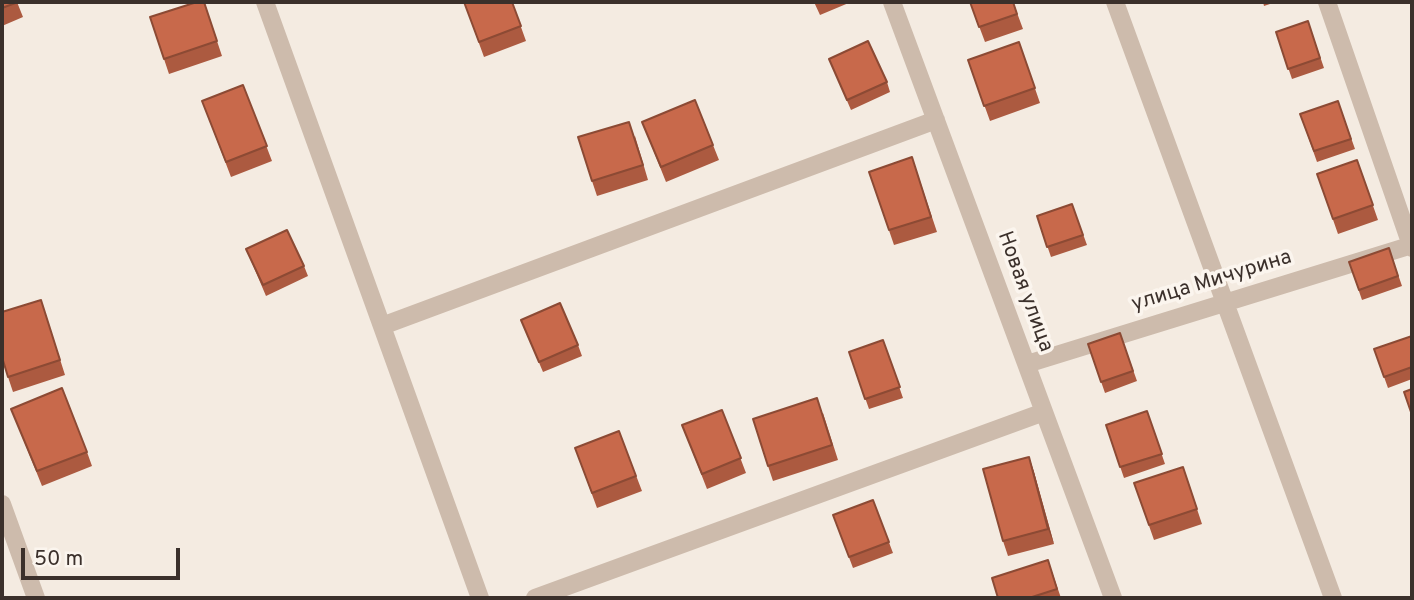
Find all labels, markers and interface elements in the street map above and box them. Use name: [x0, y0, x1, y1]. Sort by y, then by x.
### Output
street label: Новая улица: [990, 228, 1058, 356]
street label: улица Мичурина: [1129, 246, 1295, 318]
scale bar: [24, 534, 184, 578]
text: 50 m: [34, 546, 83, 573]

